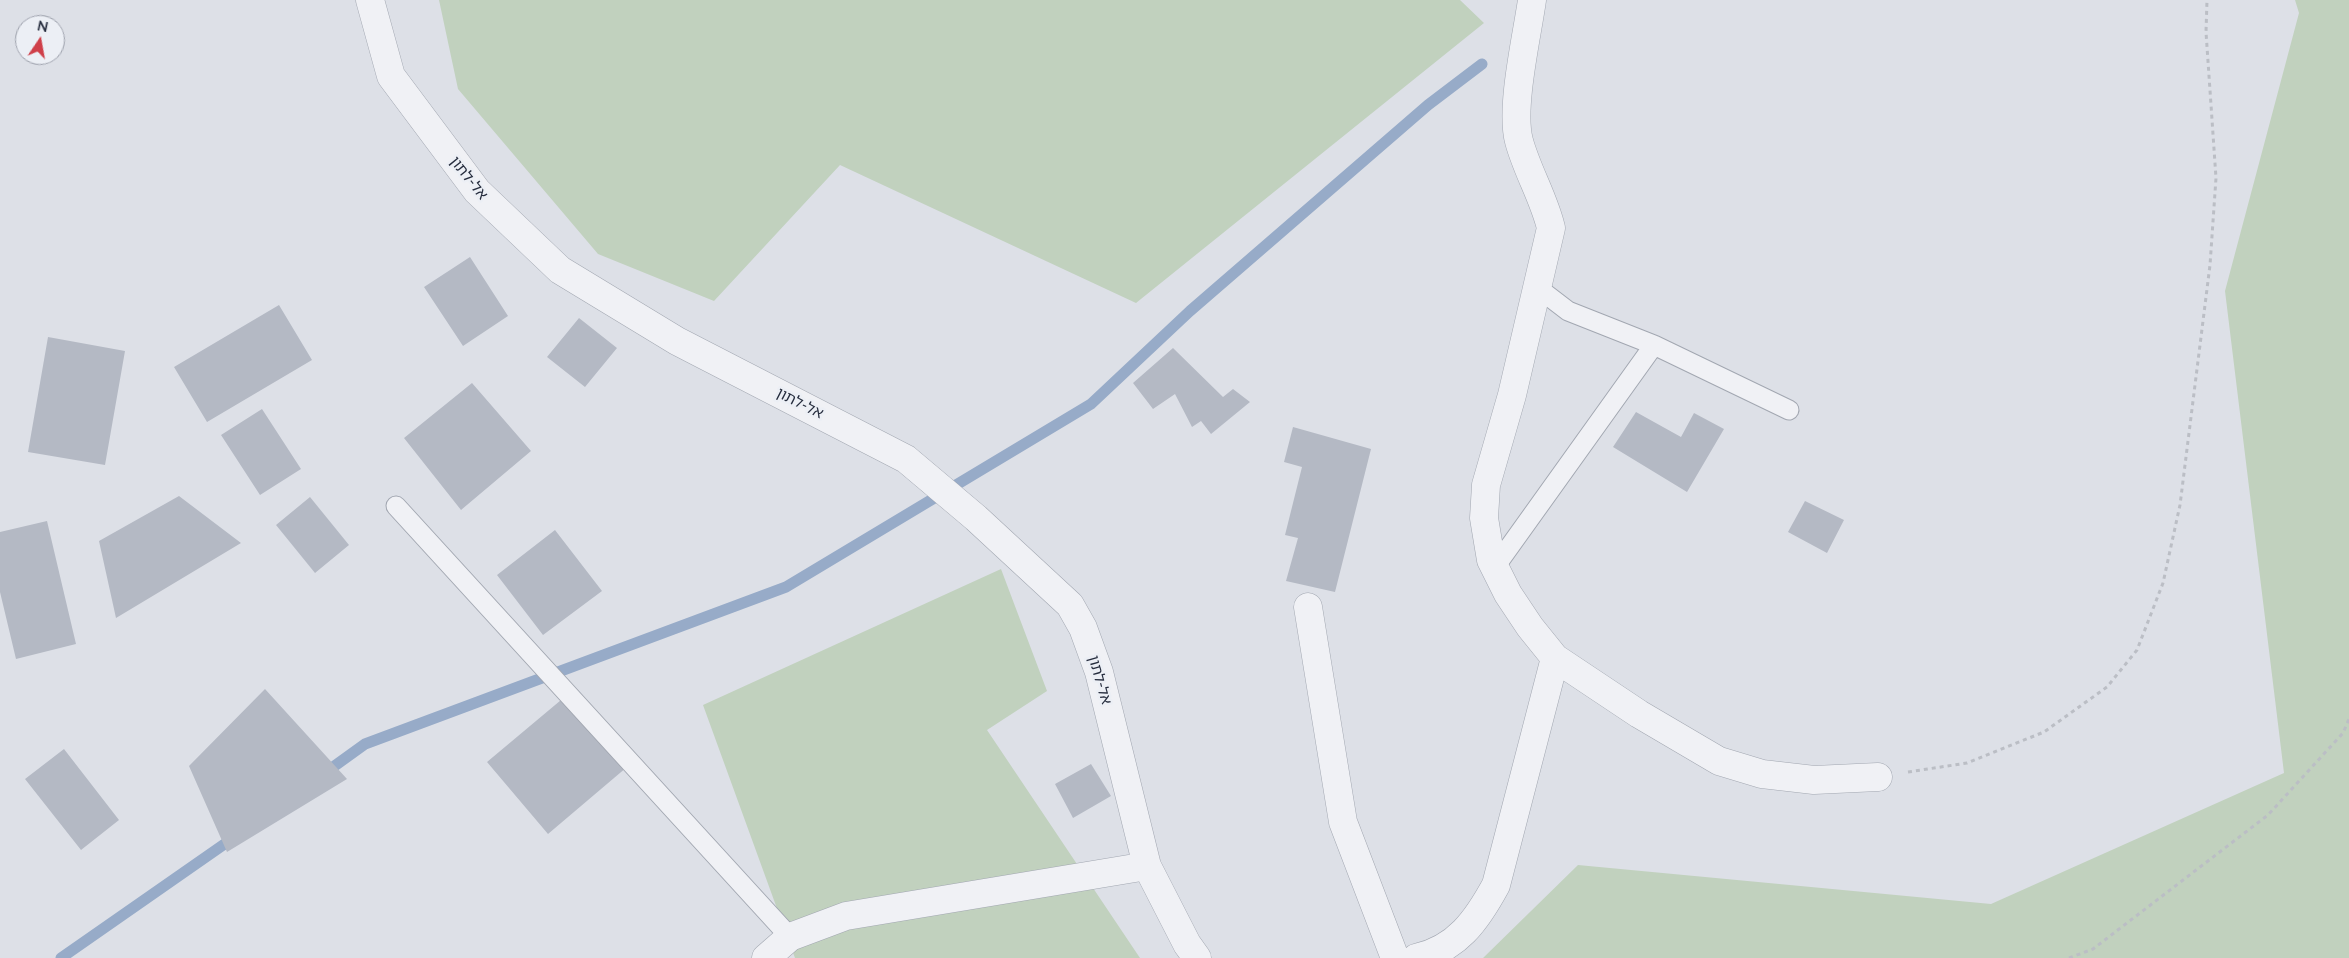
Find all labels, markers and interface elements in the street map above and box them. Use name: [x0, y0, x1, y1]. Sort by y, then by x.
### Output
north arrow: [15, 15, 65, 65]
text: N: [36, 16, 50, 35]
street label: אל-לתון: [446, 153, 492, 203]
street label: אל-לתון: [774, 384, 826, 422]
street label: אל-לתון: [1084, 653, 1116, 707]

